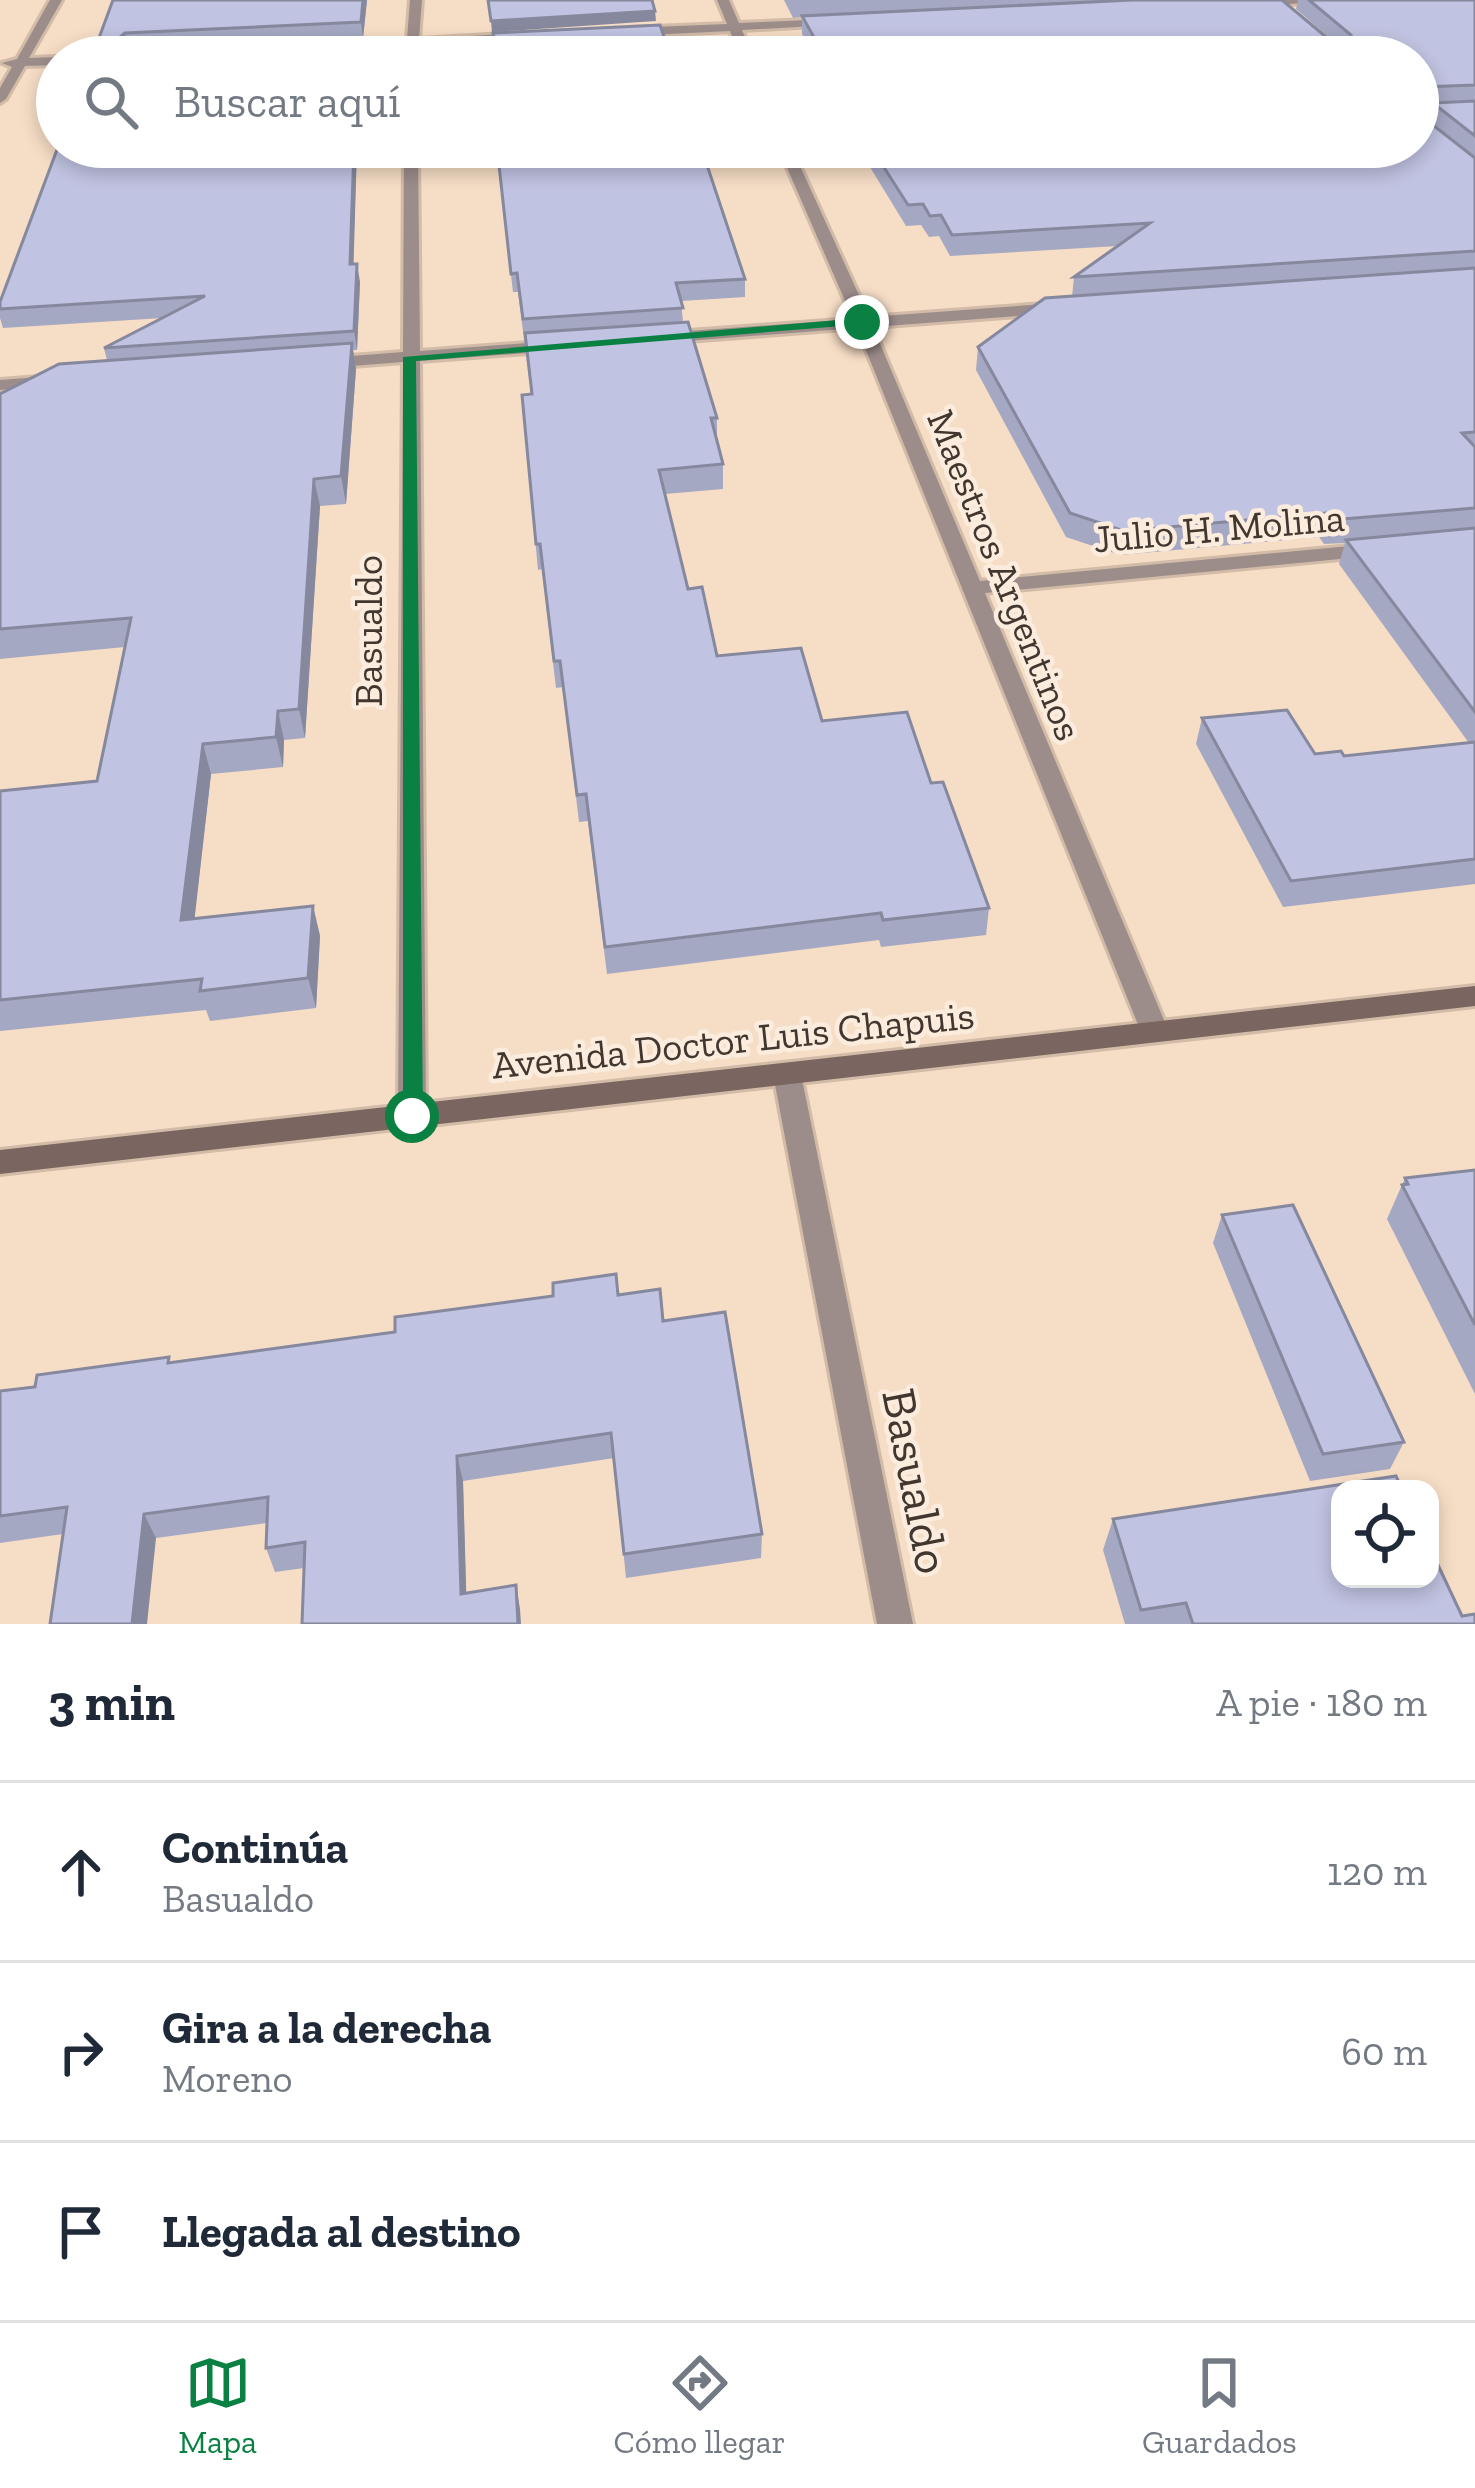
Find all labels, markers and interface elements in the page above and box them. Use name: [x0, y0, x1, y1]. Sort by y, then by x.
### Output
search box: [36, 36, 1439, 168]
icon: search: [78, 69, 144, 135]
text: Buscar aquí: [174, 75, 401, 129]
route end: [835, 295, 889, 349]
street label: Maestros Argentinos: [917, 403, 1093, 747]
street label: Julio H. Molina: [1092, 494, 1347, 562]
street label: Basualdo: [345, 555, 392, 707]
street label: Avenida Doctor Luis Chapuis: [489, 991, 977, 1089]
route start: [385, 1089, 439, 1143]
street label: Basualdo: [870, 1384, 962, 1578]
map controls: [1331, 1480, 1439, 1588]
button: locate: [1331, 1480, 1439, 1588]
text: 3 min: [48, 1672, 175, 1733]
text: A pie · 180 m: [1216, 1679, 1427, 1726]
text: Continúa: [162, 1821, 348, 1875]
icon: ahead: [48, 1839, 114, 1905]
text: 120 m: [1327, 1848, 1427, 1895]
text: Basualdo: [162, 1875, 314, 1922]
text: Gira a la derecha: [162, 2001, 491, 2055]
icon: right: [48, 2019, 114, 2085]
text: 60 m: [1341, 2028, 1427, 2075]
text: Moreno: [162, 2055, 293, 2102]
icon: arrive: [48, 2199, 114, 2265]
text: Llegada al destino: [162, 2205, 520, 2259]
tab: Mapa: [178, 2350, 257, 2461]
tab: Cómo llegar: [614, 2350, 786, 2461]
tab: Guardados: [1142, 2350, 1297, 2461]

